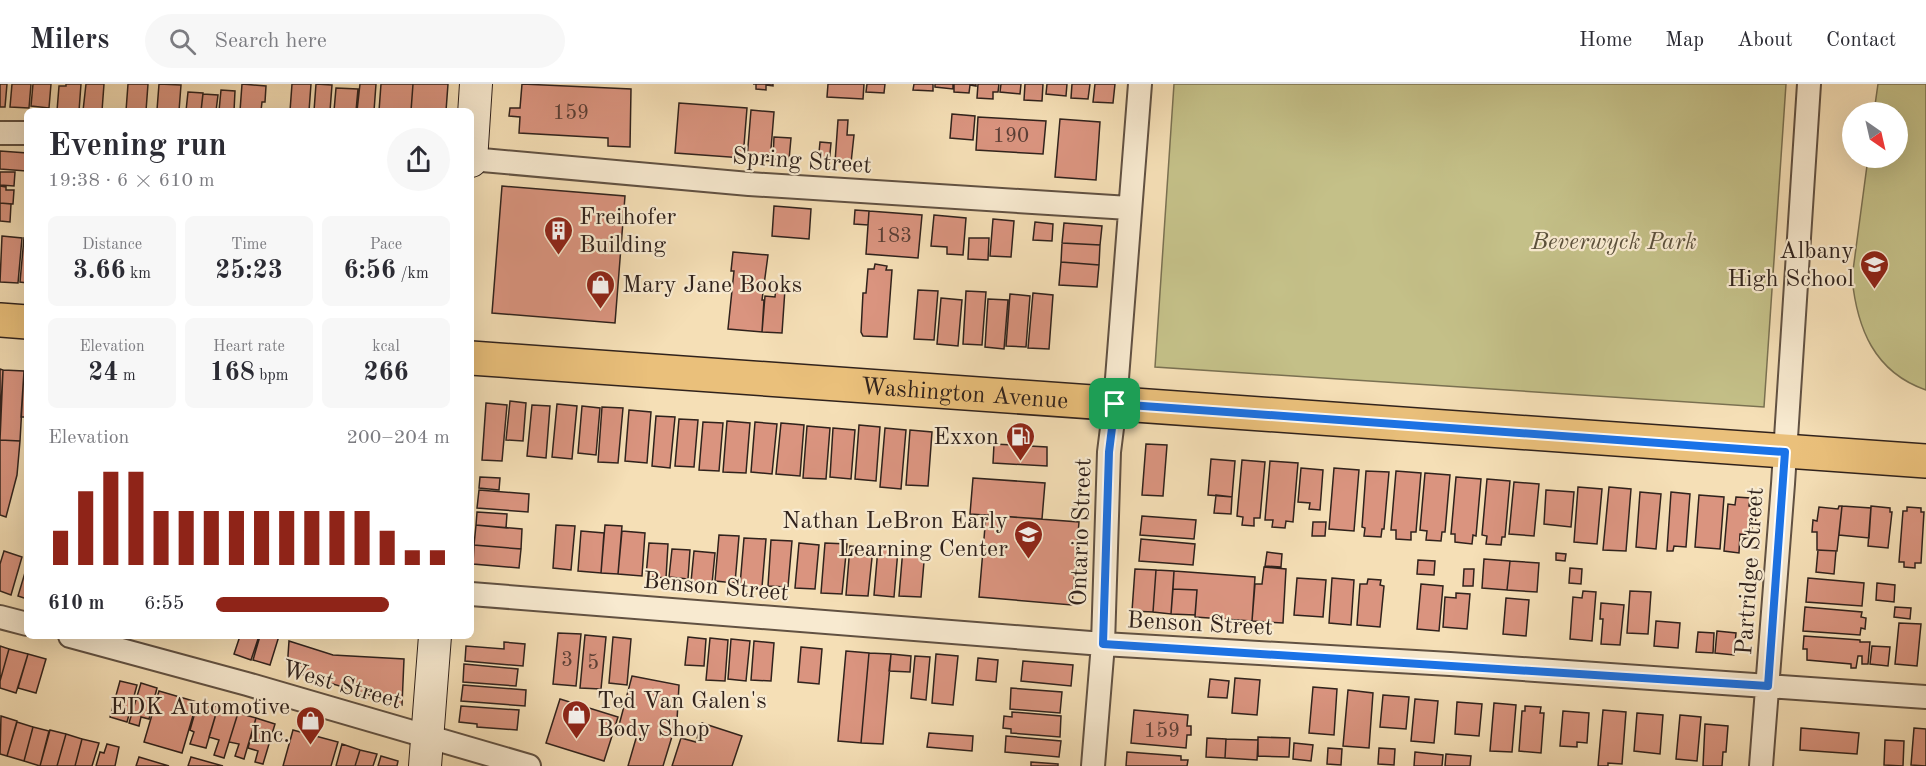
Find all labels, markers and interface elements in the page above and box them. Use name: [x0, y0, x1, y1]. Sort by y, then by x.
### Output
search box: [145, 14, 565, 68]
icon: search: [166, 25, 199, 58]
text: Milers: [30, 27, 109, 55]
text: Search here: [214, 30, 327, 52]
text: Home: [1579, 30, 1632, 51]
text: Map: [1665, 30, 1704, 51]
text: About: [1737, 30, 1793, 51]
text: Contact: [1826, 30, 1896, 51]
north arrow: [1842, 102, 1908, 168]
map controls: [1842, 102, 1908, 168]
house number: 159: [553, 103, 589, 124]
house number: 190: [993, 126, 1029, 147]
button: share: [387, 128, 450, 191]
text: Evening run: [48, 130, 227, 163]
street label: Spring Street: [731, 145, 872, 179]
text: 19:38 · 6 × 610 m: [48, 171, 215, 191]
place label: Freihofer Building: [579, 206, 677, 258]
building icon: Freihofer Building: [542, 214, 574, 256]
house number: 183: [876, 226, 912, 247]
park label: Beverwyck Park: [1530, 231, 1697, 255]
text: Distance: [82, 237, 142, 253]
text: Time: [231, 237, 267, 253]
text: Pace: [370, 237, 402, 253]
place label: Albany High School: [1727, 240, 1854, 292]
school or university icon: Albany High School: [1859, 248, 1891, 290]
text: 3.66: [73, 258, 126, 284]
text: 25:23: [215, 258, 283, 284]
text: 6:56: [343, 258, 396, 284]
text: km: [126, 266, 151, 282]
text: /km: [396, 266, 429, 282]
shop icon: Mary Jane Books: [585, 268, 617, 310]
place label: Mary Jane Books: [622, 274, 802, 298]
text: Elevation: [79, 339, 145, 355]
text: Heart rate: [213, 339, 285, 355]
text: kcal: [372, 339, 400, 355]
text: 24: [88, 360, 118, 386]
text: 168: [210, 360, 255, 386]
text: 266: [363, 360, 409, 386]
text: m: [118, 368, 136, 384]
text: bpm: [255, 368, 288, 384]
street label: Washington Avenue: [860, 376, 1069, 414]
pin: [1089, 378, 1140, 429]
icon: arrive: [1098, 387, 1131, 420]
fuel station icon: Exxon: [1004, 420, 1036, 462]
place label: Exxon: [933, 426, 999, 450]
text: Elevation: [48, 428, 129, 448]
text: 200–204 m: [347, 428, 450, 448]
street label: Ontario Street: [1067, 457, 1097, 607]
street label: Partridge Street: [1733, 486, 1769, 656]
place label: Nathan LeBron Early Learning Center: [782, 510, 1008, 562]
school or university icon: Nathan LeBron Early Learning Center: [1013, 518, 1045, 560]
street label: Benson Street: [642, 570, 790, 606]
text: 610 m: [48, 594, 104, 614]
text: 6:55: [144, 594, 184, 614]
street label: Benson Street: [1126, 609, 1274, 641]
house number: 3: [561, 650, 573, 671]
house number: 5: [587, 653, 599, 674]
street label: West Street: [279, 657, 404, 714]
place label: Ted Van Galen's Body Shop: [597, 690, 767, 742]
place label: EDK Automotive Inc.: [110, 696, 290, 748]
shop icon: Ted Van Galen's Body Shop: [560, 698, 592, 740]
shop icon: EDK Automotive Inc.: [295, 704, 327, 746]
house number: 159: [1144, 721, 1180, 742]

